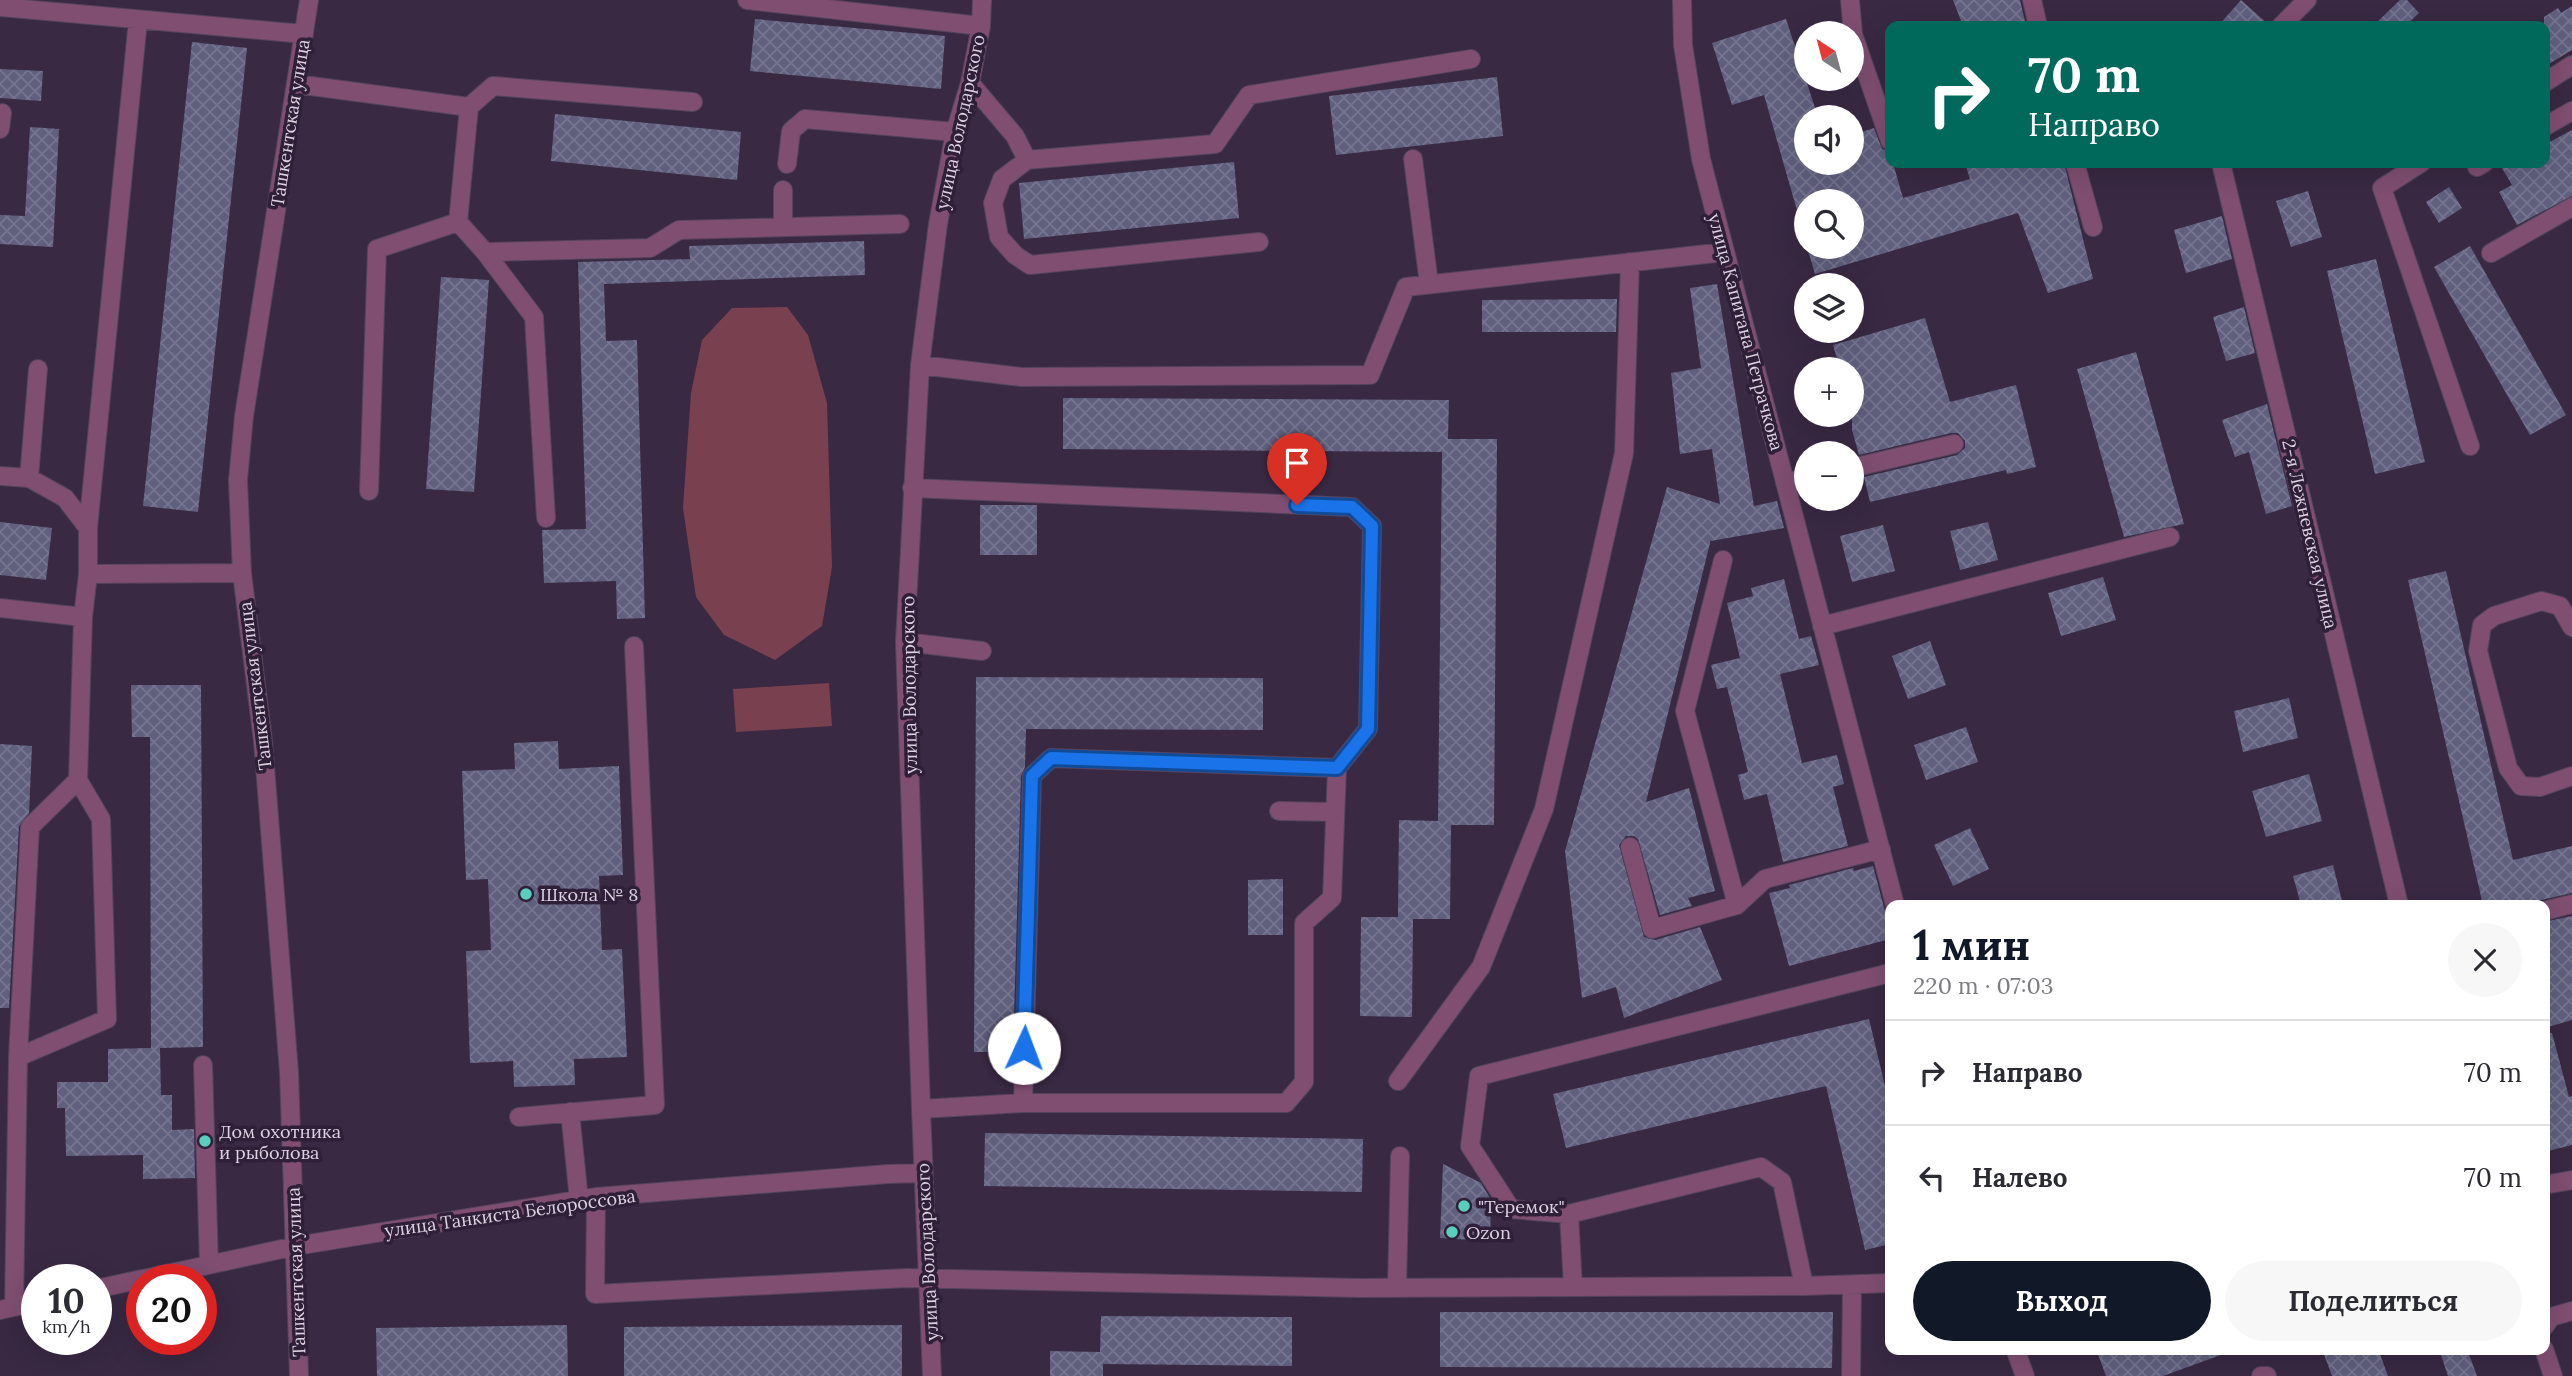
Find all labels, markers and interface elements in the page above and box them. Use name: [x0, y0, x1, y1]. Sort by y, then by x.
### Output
north arrow: [1794, 21, 1864, 91]
map controls: [1794, 21, 1864, 511]
street label: улица Володарского: [930, 32, 990, 212]
street label: Ташкентская улица: [265, 37, 315, 209]
text: 70 m: [2028, 43, 2140, 105]
icon: right: [1913, 49, 2004, 140]
text: Направо: [2028, 104, 2160, 145]
button: sound: [1794, 105, 1864, 175]
button: search: [1794, 189, 1864, 259]
street label: улица Капитана Петрачкова: [1703, 211, 1789, 453]
button: layers: [1794, 273, 1864, 343]
button: +: [1794, 357, 1864, 427]
pin: [1267, 433, 1327, 505]
street label: 2-я Лежневская улица: [2277, 437, 2343, 631]
button: −: [1794, 441, 1864, 511]
icon: arrive: [1278, 444, 1316, 482]
street label: улица Володарского: [896, 596, 922, 774]
street label: Ташкентская улица: [233, 600, 277, 772]
place label: Школа № 8: [540, 883, 638, 906]
marker: Школа № 8: [518, 886, 534, 902]
text: 1 мин: [1913, 918, 2030, 972]
button: close: [2448, 923, 2522, 997]
text: 220 m · 07:03: [1913, 971, 2054, 1000]
position arrow: [987, 1011, 1061, 1085]
icon: right: [1913, 1054, 1951, 1092]
text: Направо: [1972, 1056, 2083, 1089]
text: 70 m: [2464, 1056, 2522, 1089]
place label: Дом охотника и рыболова: [219, 1120, 341, 1164]
marker: Дом охотника и рыболова: [197, 1133, 213, 1149]
icon: left: [1913, 1159, 1951, 1197]
text: Налево: [1972, 1161, 2068, 1194]
text: 70 m: [2464, 1161, 2522, 1194]
street label: улица Володарского: [911, 1162, 943, 1342]
street label: улица Танкиста Белороссова: [383, 1184, 637, 1242]
street label: Ташкентская улица: [282, 1187, 310, 1357]
place label: "Теремок": [1478, 1195, 1565, 1218]
marker: "Теремок": [1456, 1198, 1472, 1214]
place label: Ozon: [1466, 1221, 1511, 1244]
marker: Ozon: [1444, 1224, 1460, 1240]
button: Выход: [1913, 1261, 2211, 1341]
button: Поделиться: [2225, 1261, 2522, 1341]
speed limit sign: 20: [126, 1264, 217, 1355]
text: 10: [48, 1278, 85, 1323]
text: km/h: [42, 1315, 91, 1338]

